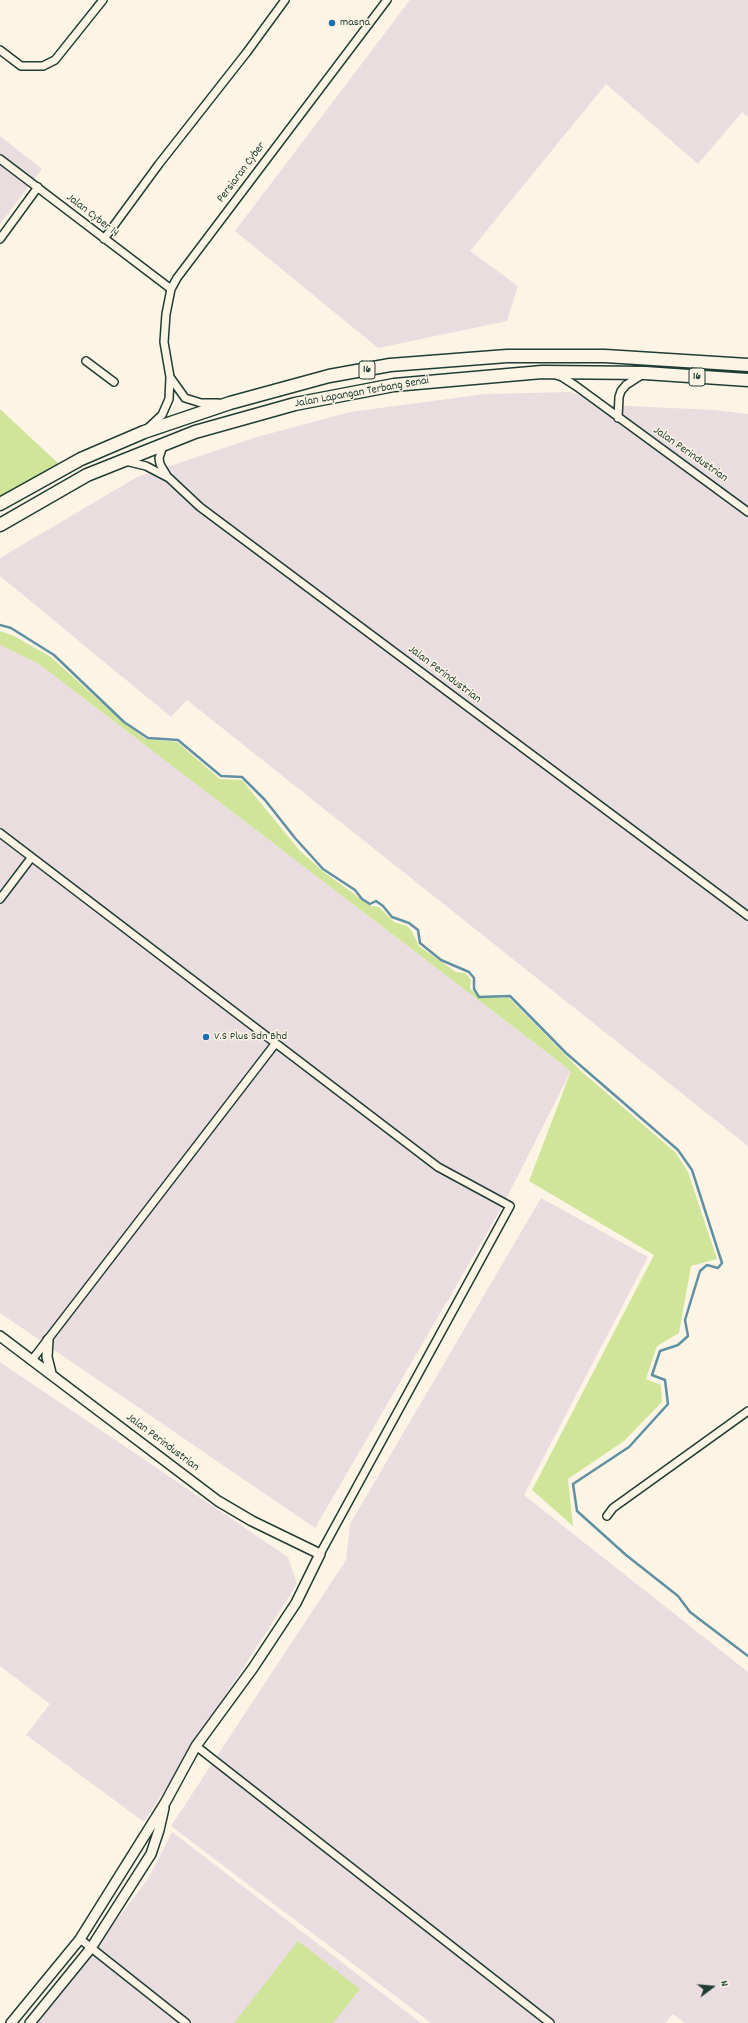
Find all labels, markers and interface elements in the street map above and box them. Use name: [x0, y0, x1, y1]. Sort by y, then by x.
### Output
place label: masna: [340, 16, 370, 30]
marker: masna: [327, 18, 337, 28]
street label: Persiaran Cyber: [215, 140, 269, 206]
street label: Jalan Cyber 14: [63, 191, 121, 241]
road number: 16: [359, 361, 375, 379]
road number: 16: [689, 368, 705, 386]
street label: Jalan Lapangan Terbang Senai: [294, 374, 430, 412]
street label: Jalan Perindustrian: [650, 424, 730, 486]
street label: Jalan Perindustrian: [405, 643, 483, 707]
place label: V.S Plus Sdn Bhd: [214, 1030, 287, 1044]
marker: V.S Plus Sdn Bhd: [201, 1032, 211, 1042]
street label: Jalan Perindustrian: [123, 1411, 201, 1475]
north arrow: [692, 1967, 732, 2007]
text: N: [715, 1979, 732, 1989]

